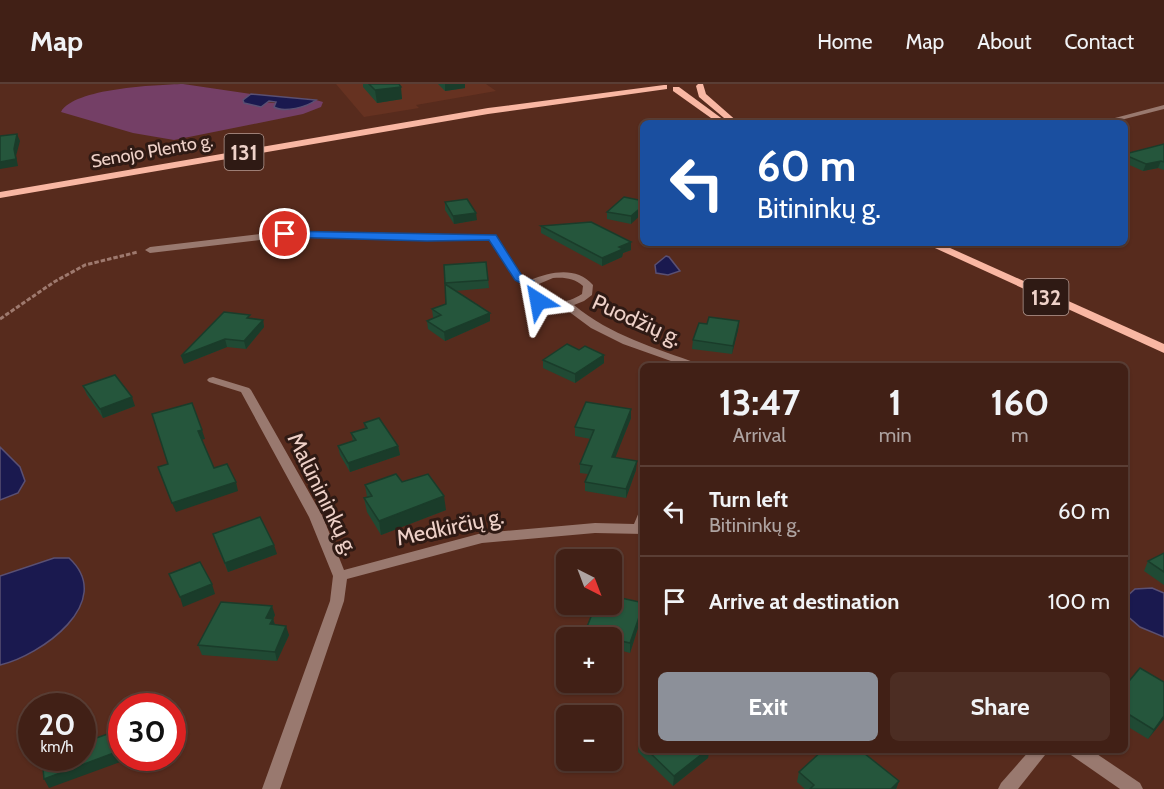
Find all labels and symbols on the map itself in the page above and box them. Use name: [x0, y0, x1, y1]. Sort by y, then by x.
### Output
street label: Senojo Plento g.: [89, 129, 215, 173]
road number: 131: [224, 134, 264, 170]
pin: [259, 208, 310, 259]
position arrow: [506, 269, 570, 333]
road number: 132: [1024, 279, 1068, 315]
street label: Puodžių g.: [588, 288, 686, 352]
street label: Malūnininkų g.: [282, 428, 364, 560]
street label: Medkirčių g.: [394, 502, 506, 552]
north arrow: [556, 549, 622, 615]
speed limit sign: 30: [108, 693, 186, 771]

